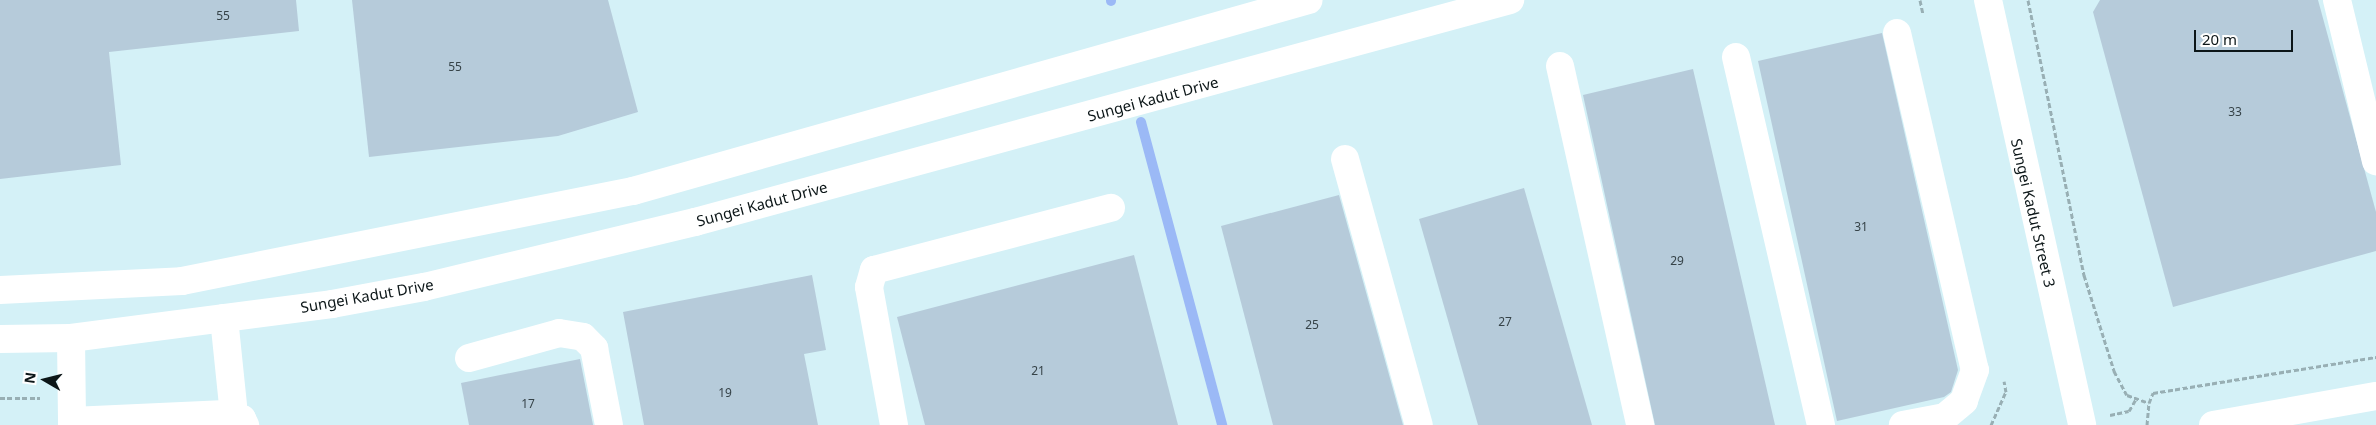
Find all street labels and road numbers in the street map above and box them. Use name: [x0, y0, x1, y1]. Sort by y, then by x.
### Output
street label: Sungei Kadut Drive: [1086, 73, 1220, 125]
street label: Sungei Kadut Street 3: [2007, 137, 2059, 289]
street label: Sungei Kadut Drive: [695, 178, 829, 230]
street label: Sungei Kadut Drive: [299, 275, 435, 317]

